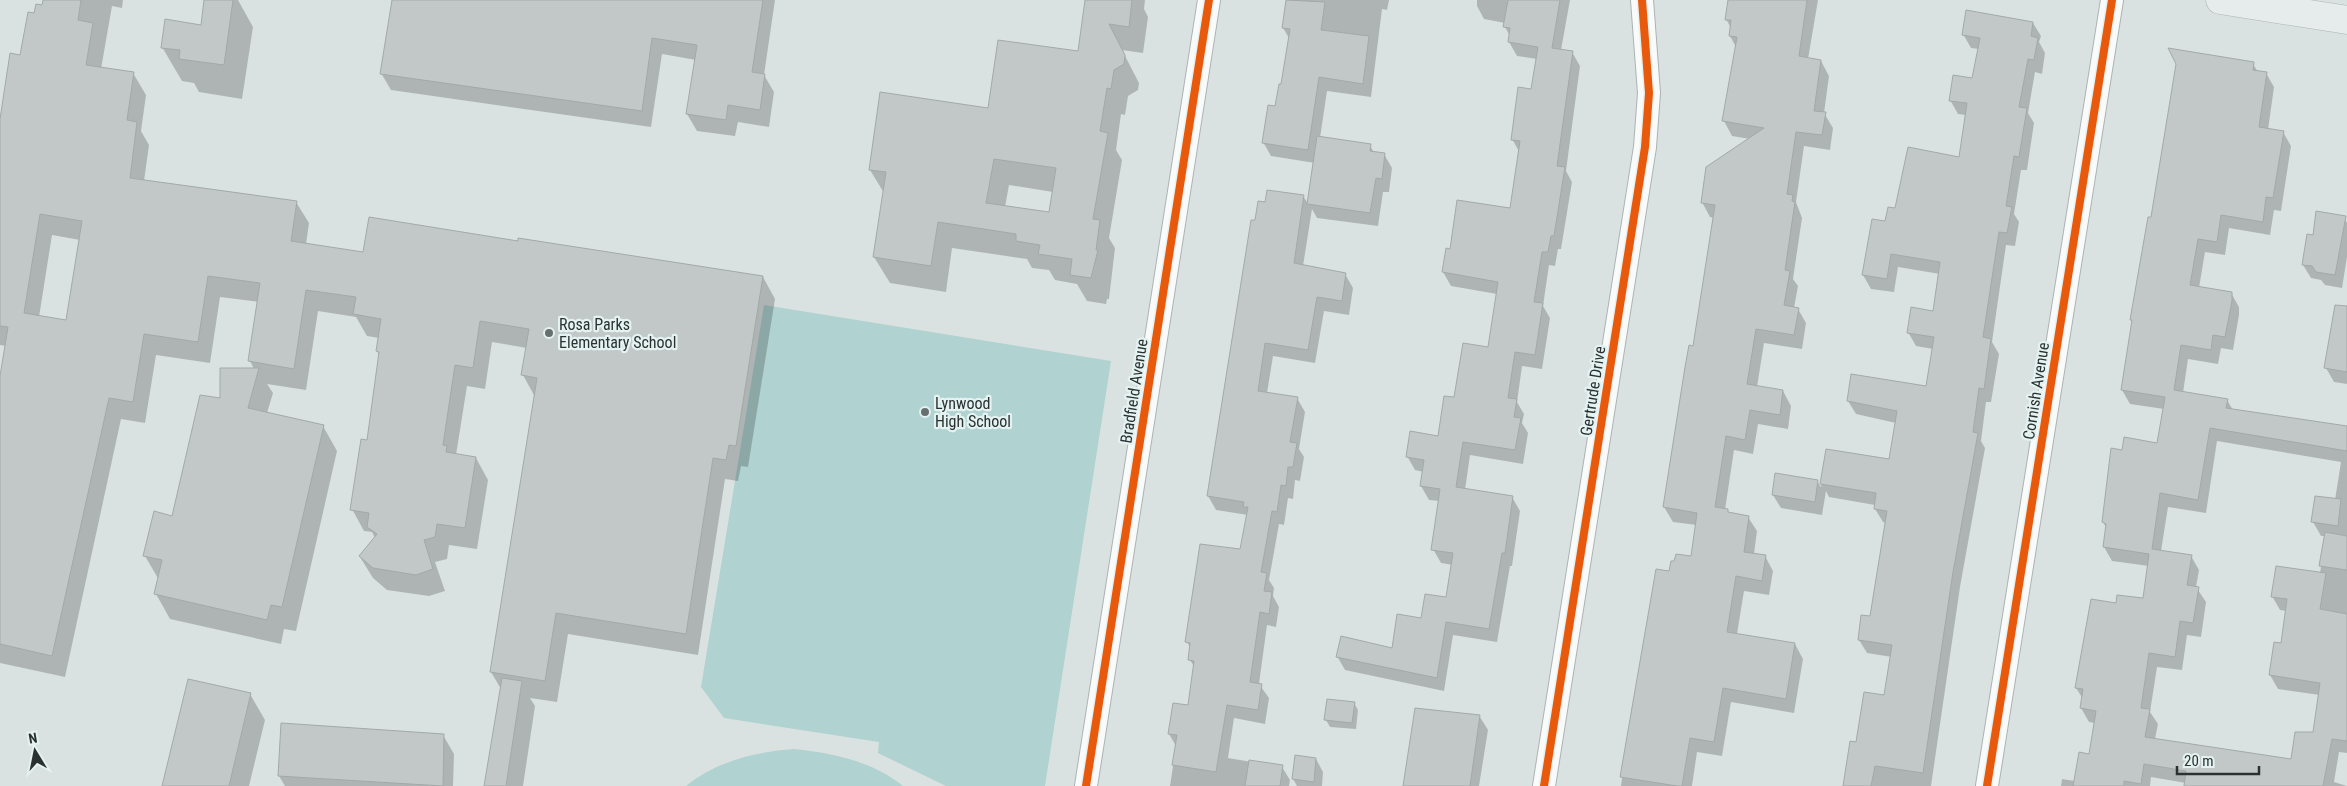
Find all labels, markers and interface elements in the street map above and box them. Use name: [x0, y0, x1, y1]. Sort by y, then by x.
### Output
place label: Rosa Parks Elementary School: [559, 315, 676, 352]
marker: Rosa Parks Elementary School: [543, 327, 555, 339]
street label: Bradfield Avenue: [1116, 337, 1152, 445]
street label: Cornish Avenue: [2019, 341, 2053, 441]
street label: Gertrude Drive: [1577, 345, 1609, 437]
place label: Lynwood High School: [935, 394, 1011, 431]
marker: Lynwood High School: [919, 406, 931, 418]
north arrow: [10, 726, 60, 776]
text: N: [27, 730, 38, 747]
scale bar: [2177, 744, 2260, 776]
text: 20 m: [2184, 752, 2214, 770]

